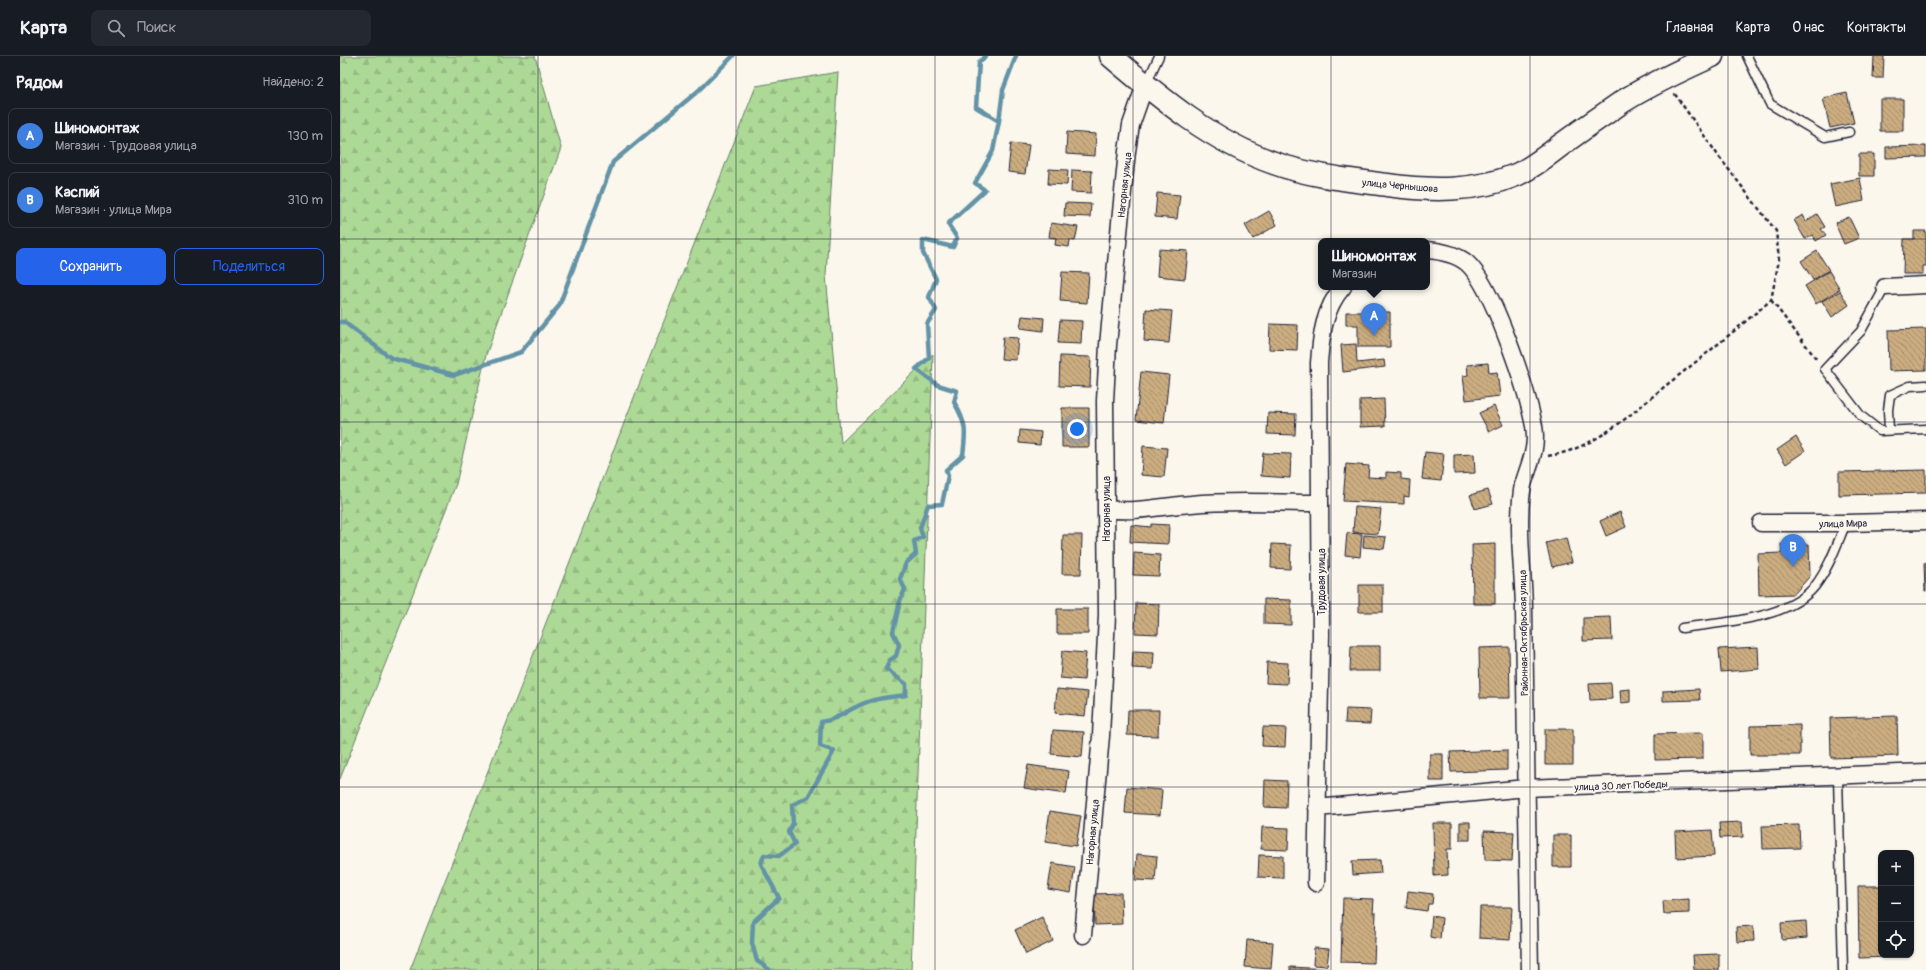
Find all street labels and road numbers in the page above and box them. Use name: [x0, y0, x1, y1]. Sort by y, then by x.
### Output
street label: Нагорная улица: [1116, 151, 1134, 218]
street label: улица Чернышова: [1360, 177, 1439, 195]
street label: Нагорная улица: [1101, 476, 1113, 542]
street label: улица Мира: [1818, 518, 1868, 530]
street label: Трудовая улица: [1316, 548, 1328, 616]
street label: Районная-Октябрьская улица: [1517, 569, 1531, 696]
street label: улица 30 лет Победы: [1573, 778, 1668, 794]
street label: Нагорная улица: [1084, 798, 1102, 865]

